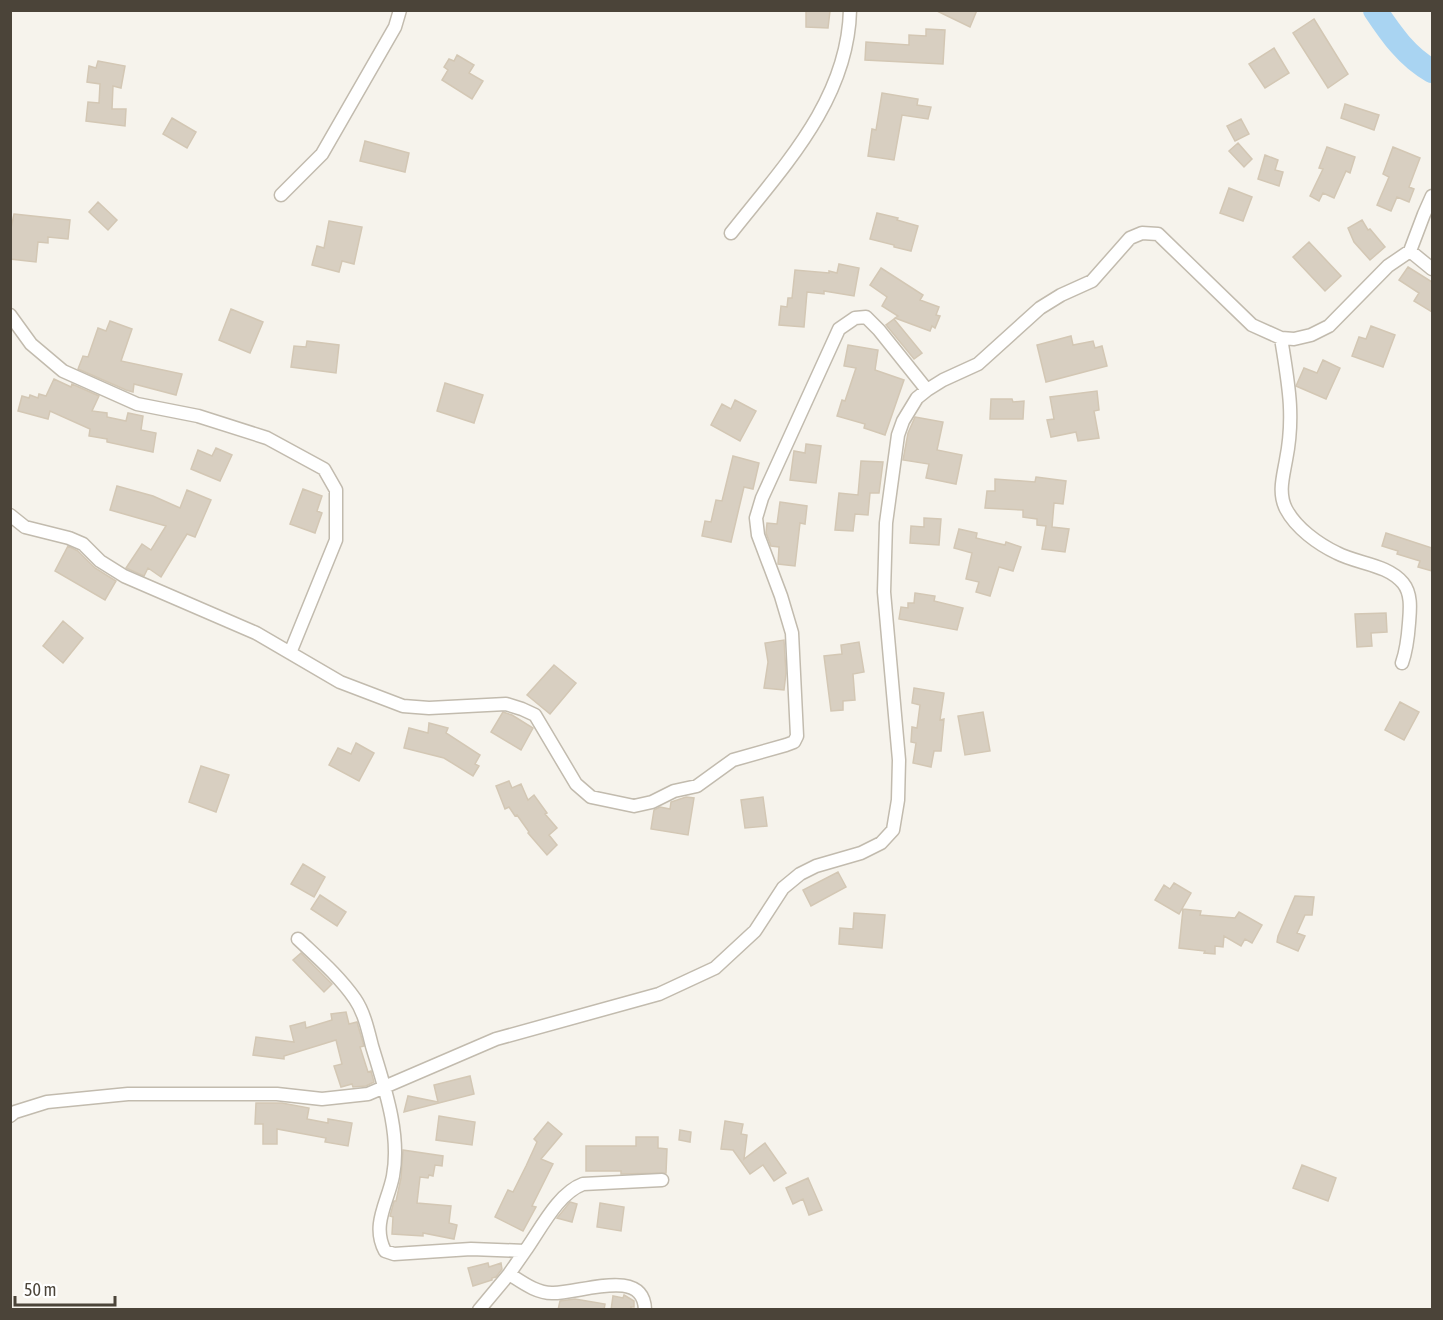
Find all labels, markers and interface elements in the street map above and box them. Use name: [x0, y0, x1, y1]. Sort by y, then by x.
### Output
scale bar: [15, 1269, 116, 1307]
text: 50 m: [24, 1279, 56, 1300]

